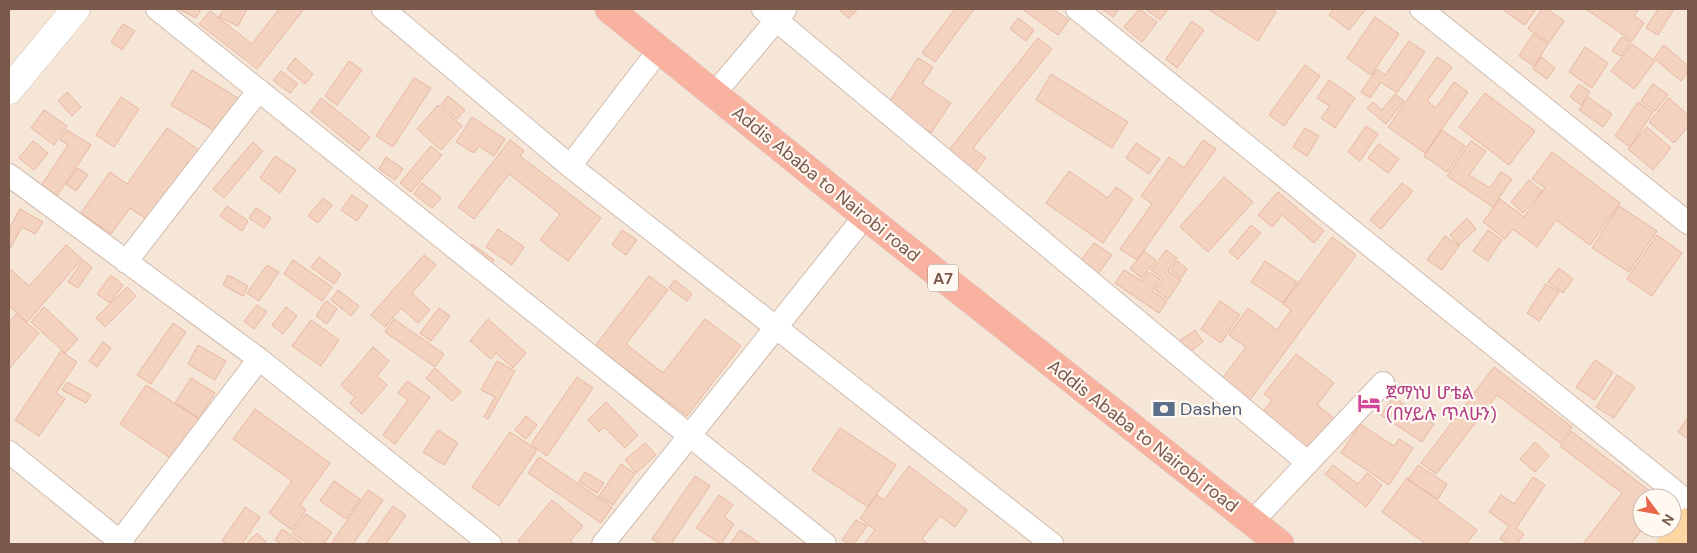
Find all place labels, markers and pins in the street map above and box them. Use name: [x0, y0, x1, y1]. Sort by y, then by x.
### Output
place label: ጀማነህ ሆቴል (በሃይሉ ጥላሁን): [1386, 381, 1497, 426]
hotel icon: ጀማነህ ሆቴል (በሃይሉ ጥላሁን): [1356, 390, 1382, 416]
bank icon: Dashen: [1151, 396, 1177, 422]
place label: Dashen: [1180, 397, 1242, 421]

